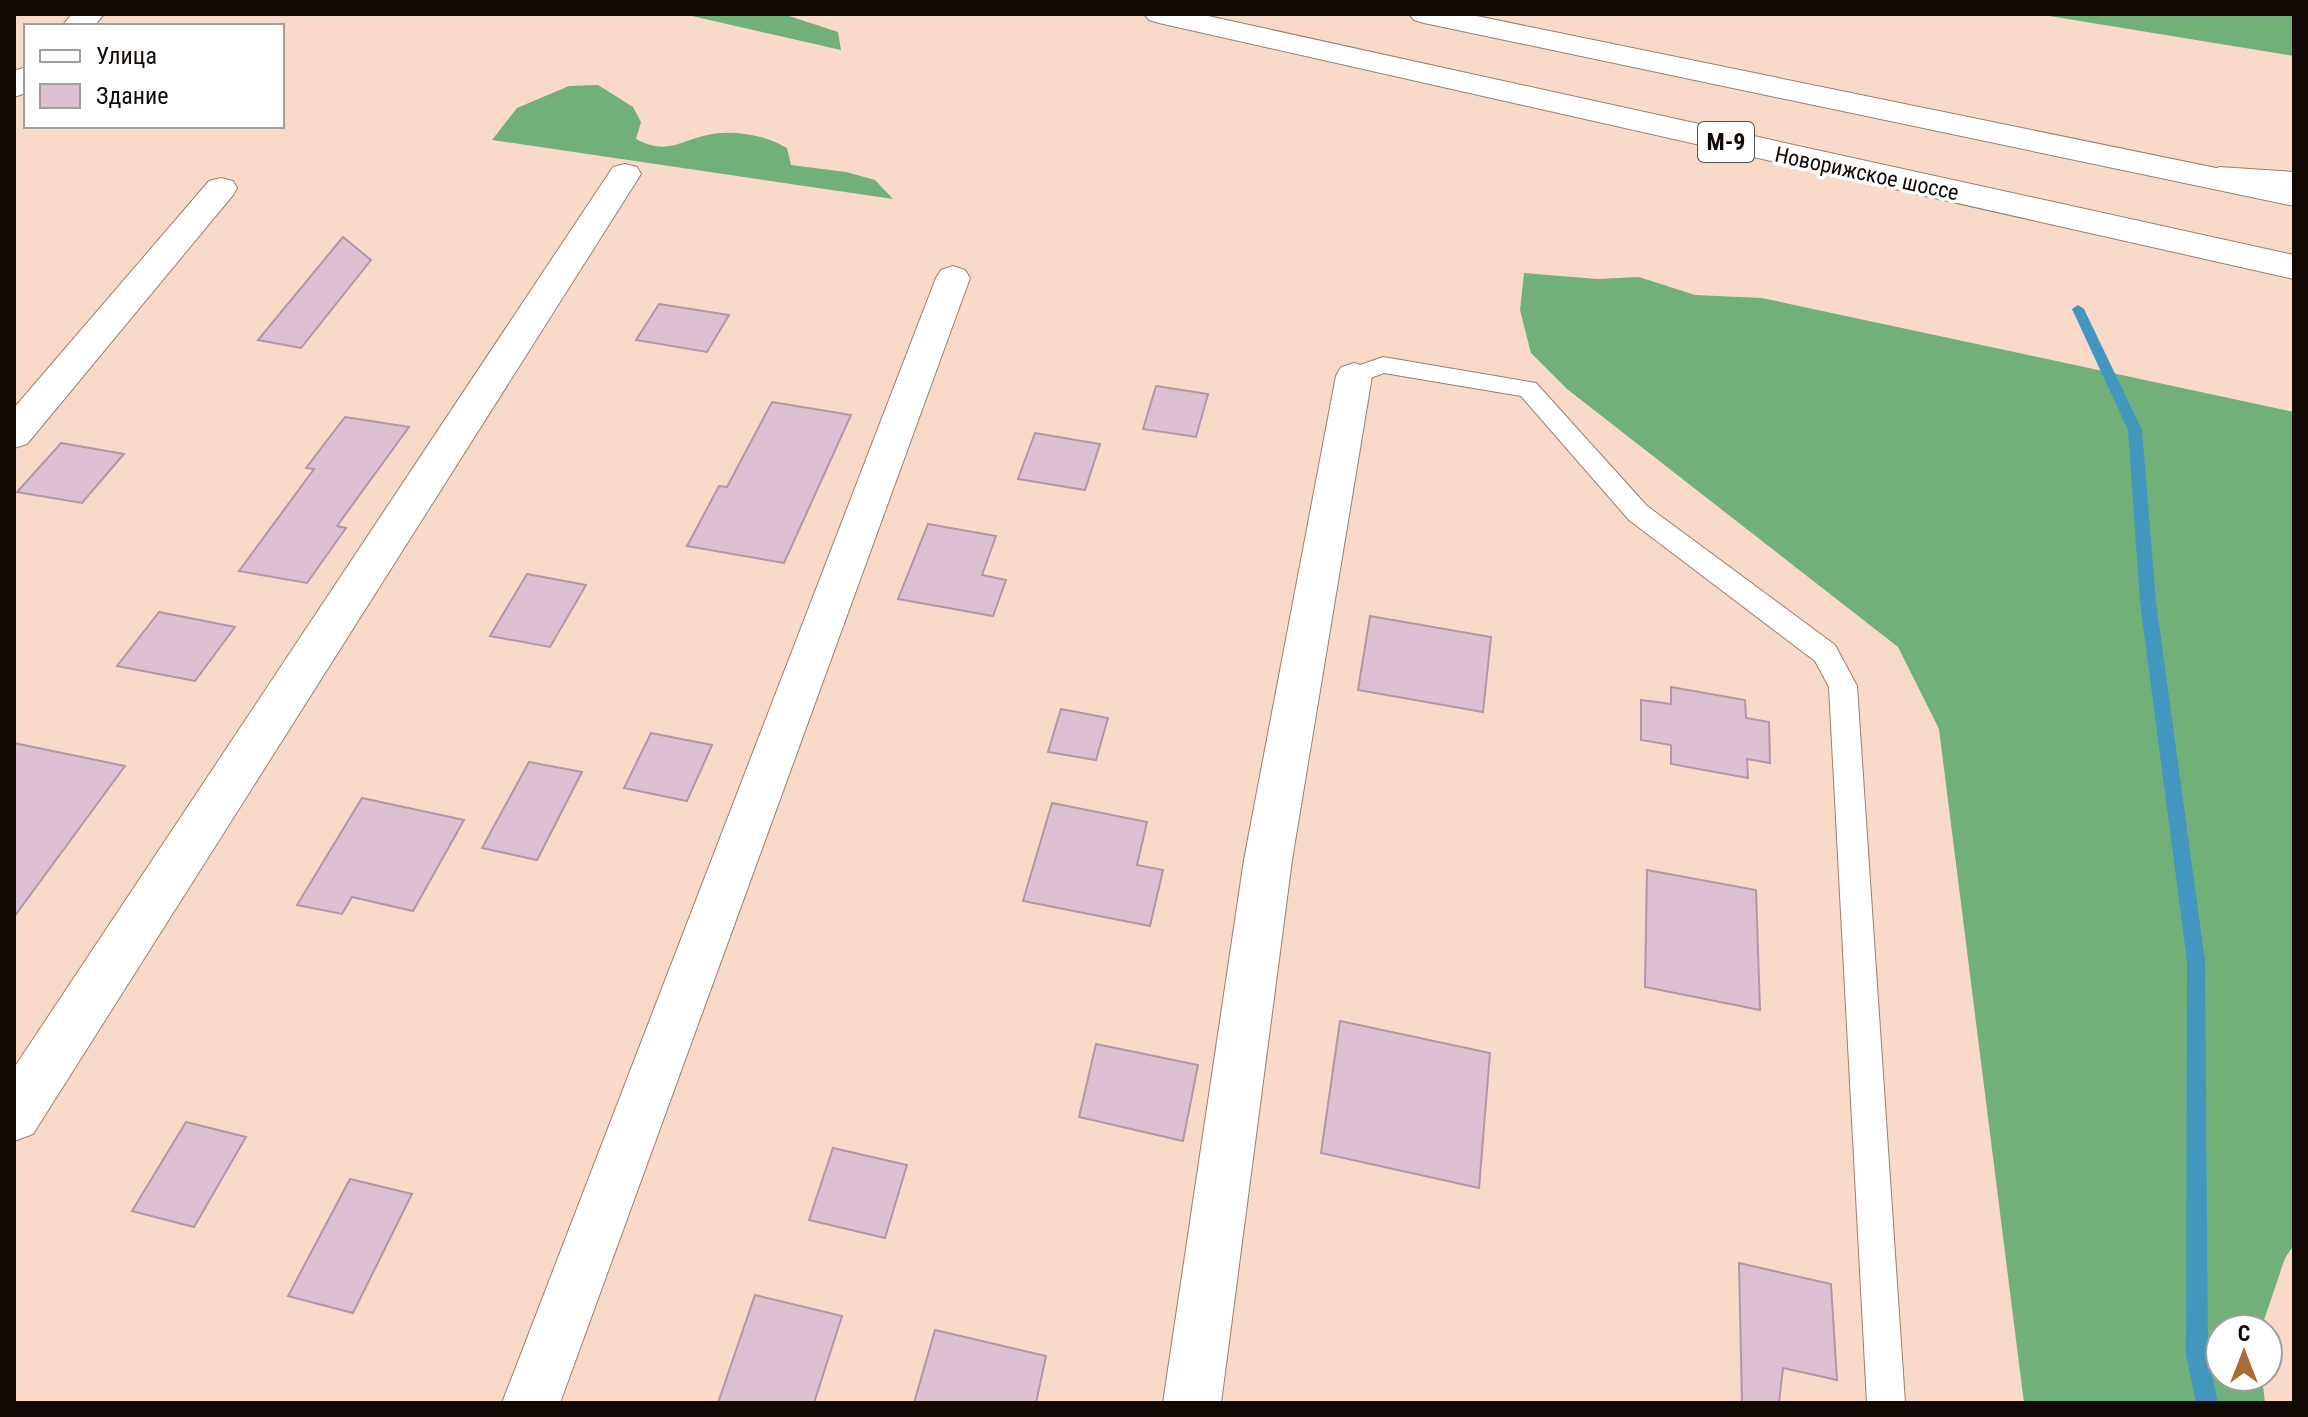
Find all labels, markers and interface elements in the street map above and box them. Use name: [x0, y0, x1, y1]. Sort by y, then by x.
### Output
legend: [24, 24, 284, 128]
text: Улица: [96, 42, 157, 70]
text: Здание: [96, 82, 168, 110]
road number: М-9: [1698, 122, 1754, 162]
street label: Новорижское шоссе: [1773, 142, 1961, 205]
north arrow: [2204, 1313, 2284, 1393]
text: С: [2238, 1321, 2250, 1346]

